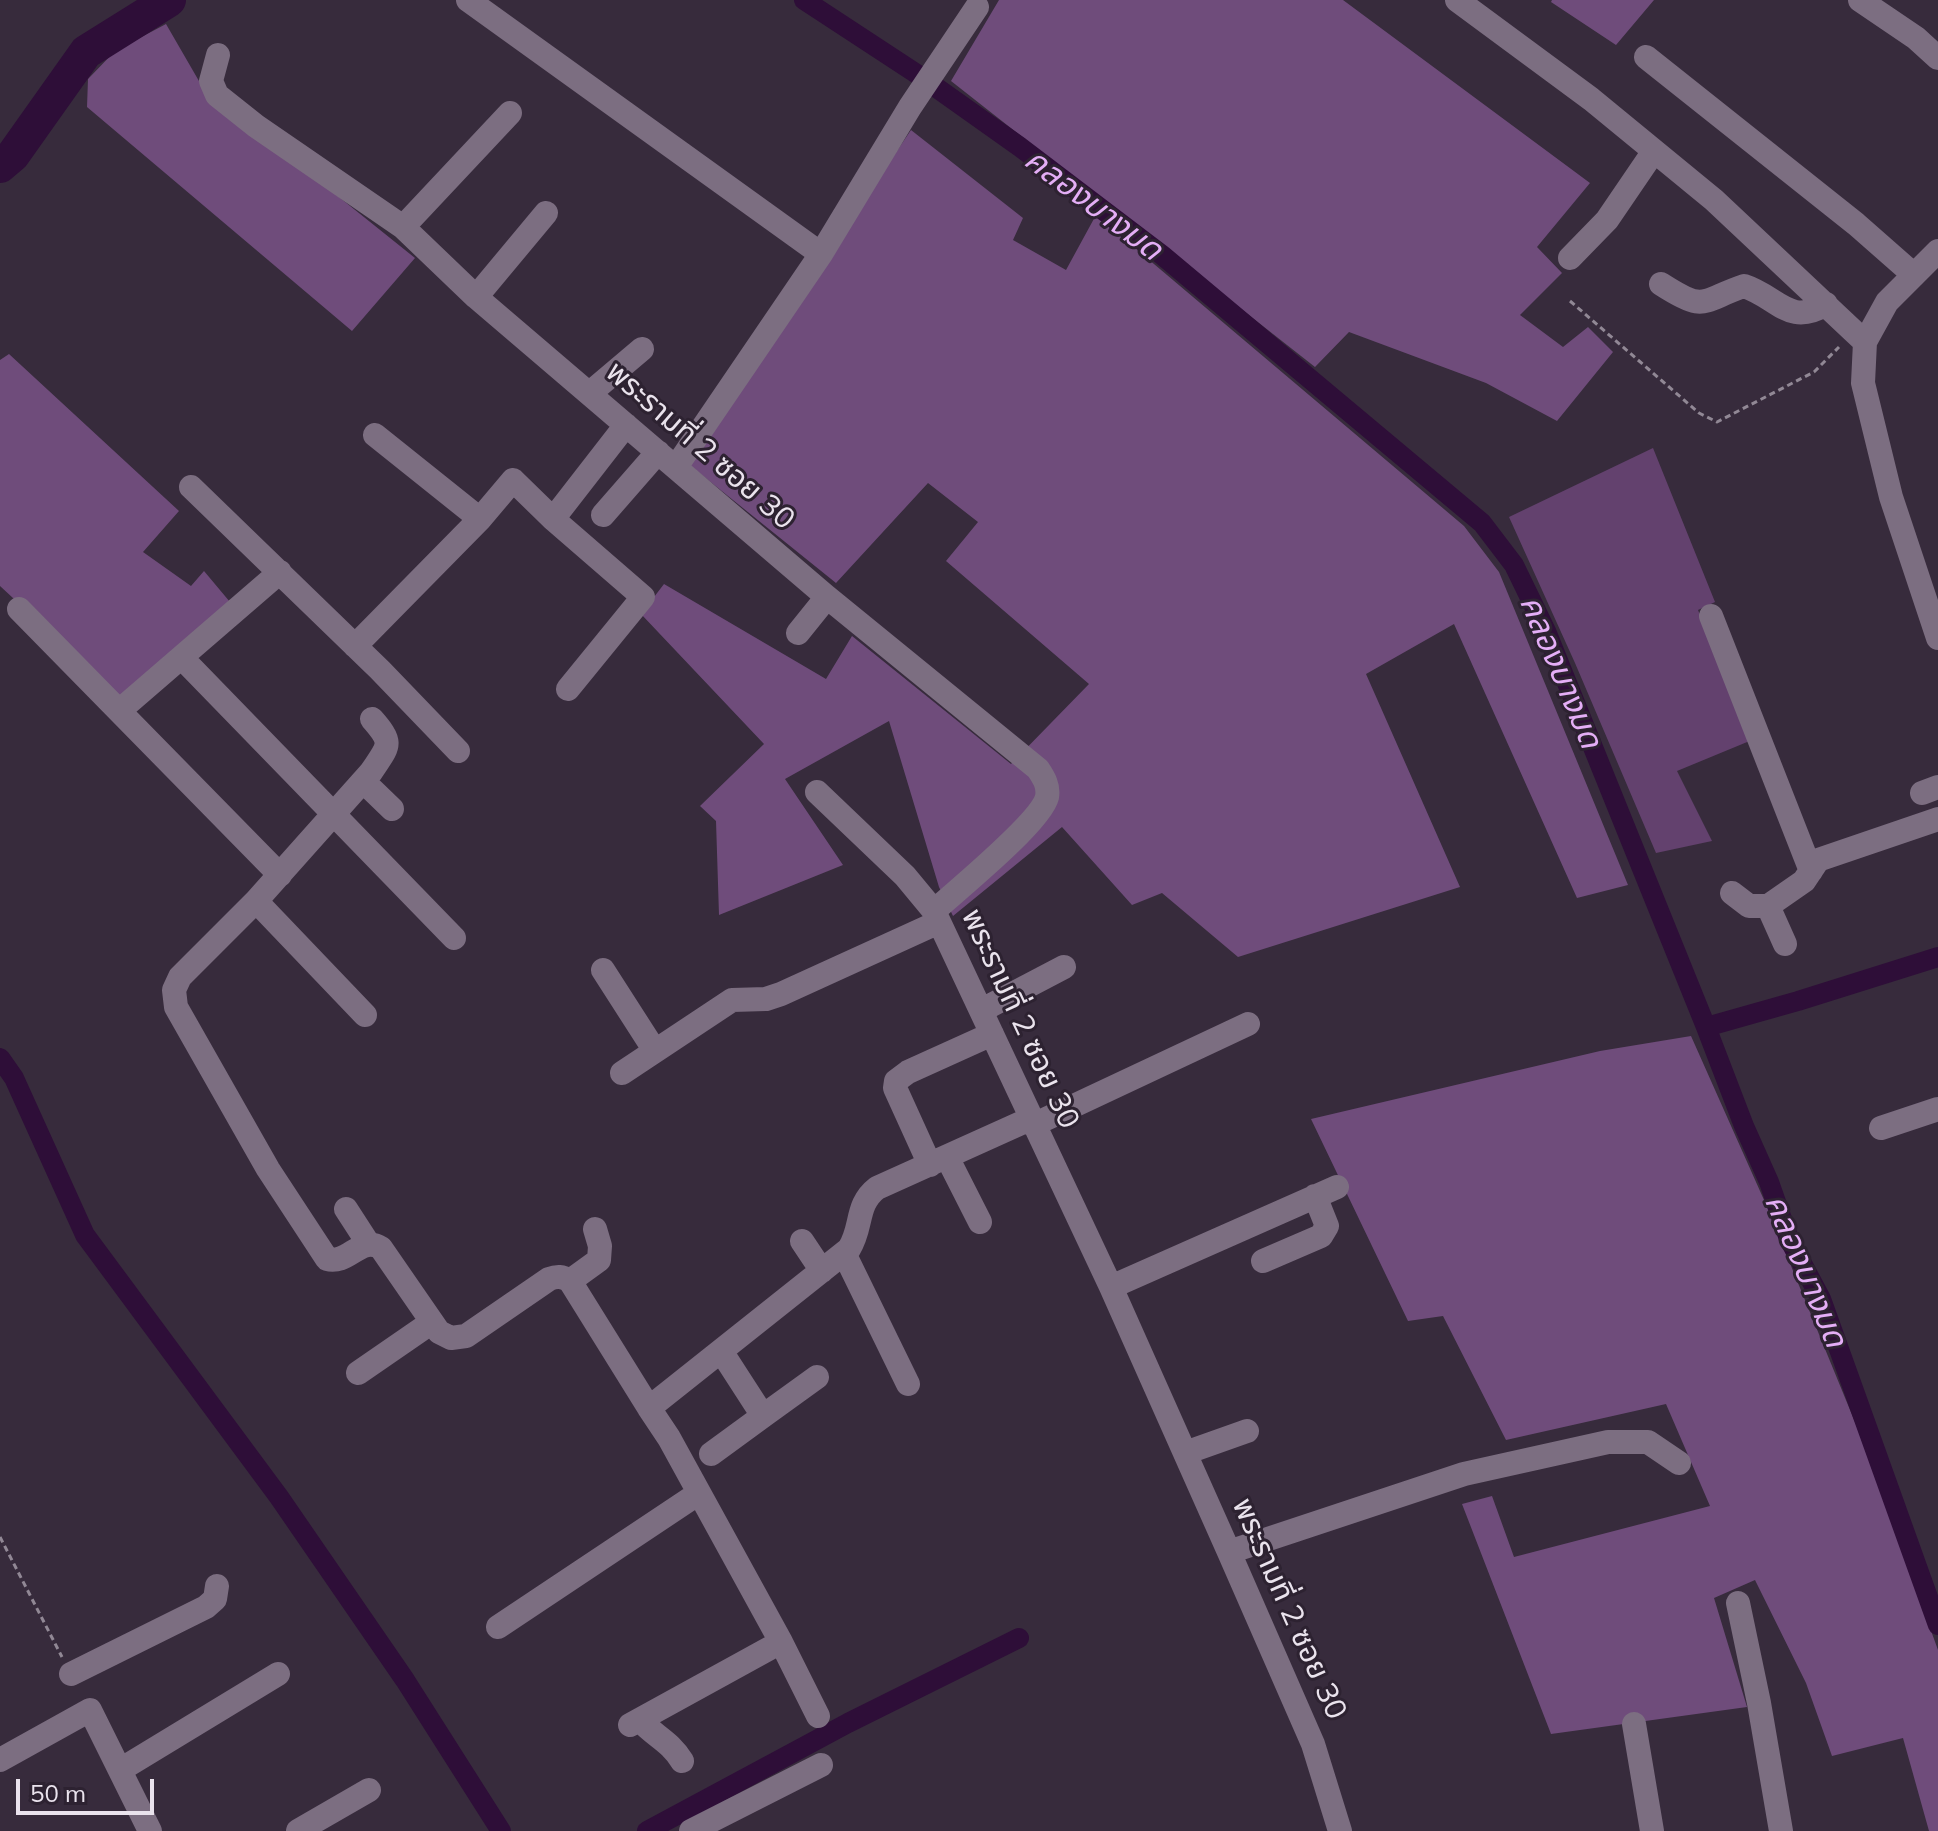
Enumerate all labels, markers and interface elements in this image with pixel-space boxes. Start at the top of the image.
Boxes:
water label: คลองบางมด [1017,141,1169,269]
street label: พระรามที่ 2 ซอย 30 [598,354,802,538]
water label: คลองบางมด [1511,590,1609,754]
street label: พระรามที่ 2 ซอย 30 [953,903,1087,1135]
water label: คลองบางมด [1756,1189,1854,1353]
street label: พระรามที่ 2 ซอย 30 [1224,1493,1354,1725]
scale bar [20,1763,158,1813]
text: 50 m [30,1778,86,1808]

